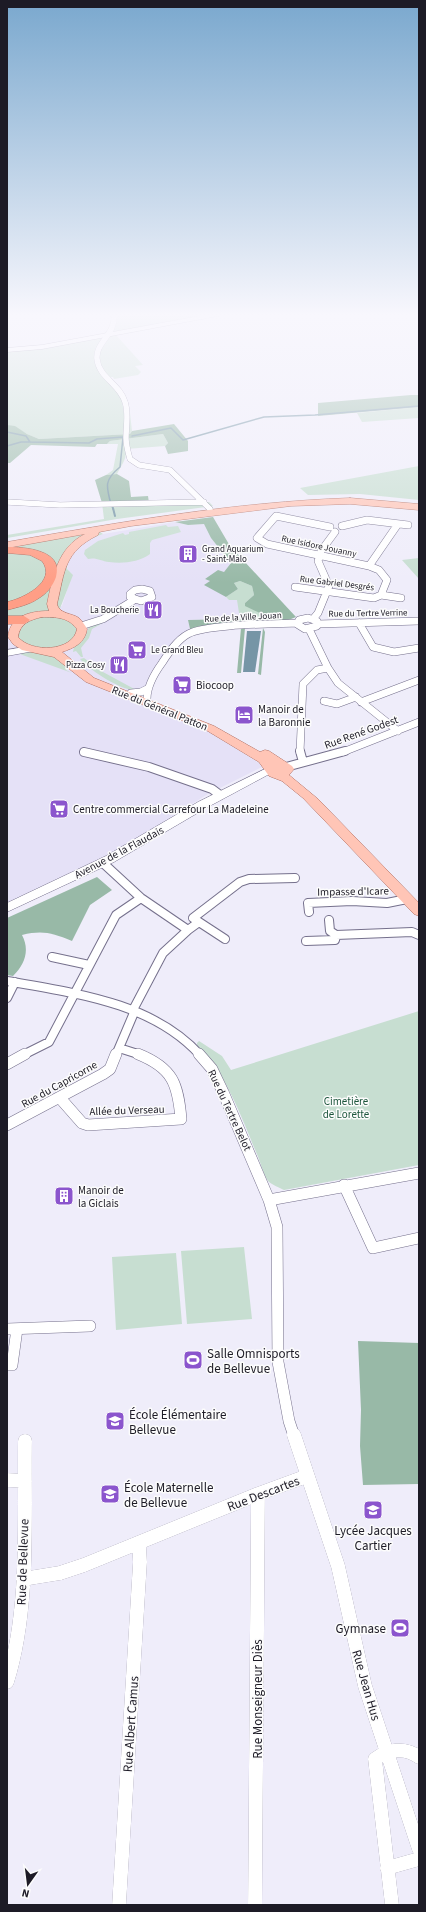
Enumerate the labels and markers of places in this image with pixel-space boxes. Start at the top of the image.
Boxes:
building icon: Grand Aquarium - Saint-Malo [177,543,199,565]
place label: Grand Aquarium - Saint-Malo [202,543,264,566]
restaurant icon: La Boucherie [142,599,164,621]
place label: La Boucherie [90,604,140,617]
supermarket icon: Le Grand Bleu [126,639,148,661]
place label: Le Grand Bleu [151,644,203,657]
restaurant icon: Pizza Cosy [108,654,130,676]
place label: Pizza Cosy [66,659,106,672]
supermarket icon: Biocoop [171,674,193,696]
place label: Biocoop [196,678,234,693]
place label: Manoir de la Baronnie [258,702,311,730]
hotel icon: Manoir de la Baronnie [233,704,255,726]
supermarket icon: Centre commercial Carrefour La Madeleine [48,798,70,820]
place label: Centre commercial Carrefour La Madeleine [73,802,269,817]
place label: Manoir de la Giclais [78,1183,124,1211]
building icon: Manoir de la Giclais [53,1185,75,1207]
place label: Salle Omnisports de Bellevue [207,1345,300,1378]
sports icon: Salle Omnisports de Bellevue [182,1349,204,1371]
place label: École Élémentaire Bellevue [129,1406,226,1439]
school or university icon: École Élémentaire Bellevue [104,1410,126,1432]
place label: École Maternelle de Bellevue [124,1479,213,1512]
school or university icon: École Maternelle de Bellevue [99,1483,121,1505]
school or university icon: Lycée Jacques Cartier [362,1499,384,1521]
place label: Lycée Jacques Cartier [334,1522,412,1555]
sports icon: Gymnase [389,1617,411,1639]
place label: Gymnase [336,1620,386,1638]

